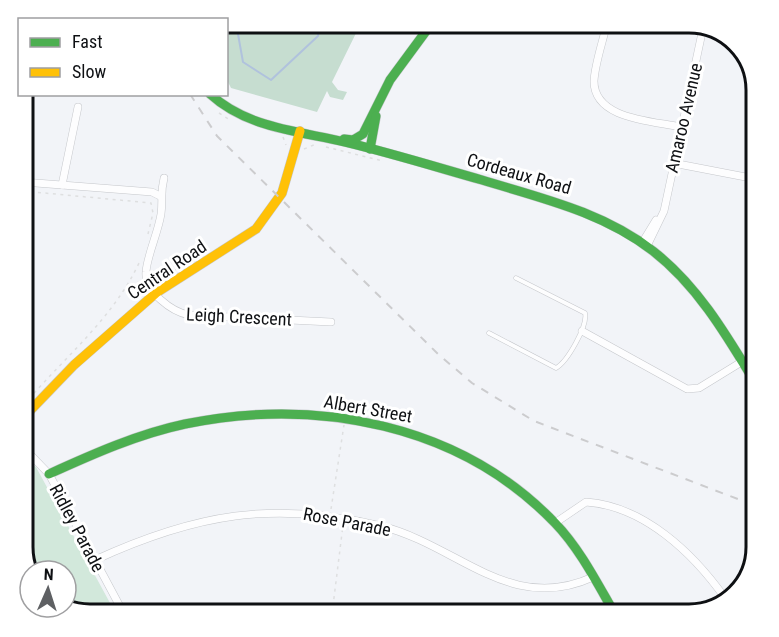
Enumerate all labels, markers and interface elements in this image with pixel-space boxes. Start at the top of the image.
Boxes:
legend [18,18,228,96]
text: Fast [72,31,103,52]
text: Slow [72,61,107,82]
street label: Amaroo Avenue [661,61,706,175]
street label: Cordeaux Road [465,149,574,198]
street label: Central Road [123,235,210,304]
street label: Leigh Crescent [186,303,292,330]
street label: Albert Street [322,390,414,427]
street label: Ridley Parade [46,480,109,575]
street label: Rose Parade [301,503,393,540]
north arrow [18,559,78,619]
text: N [43,565,54,584]

